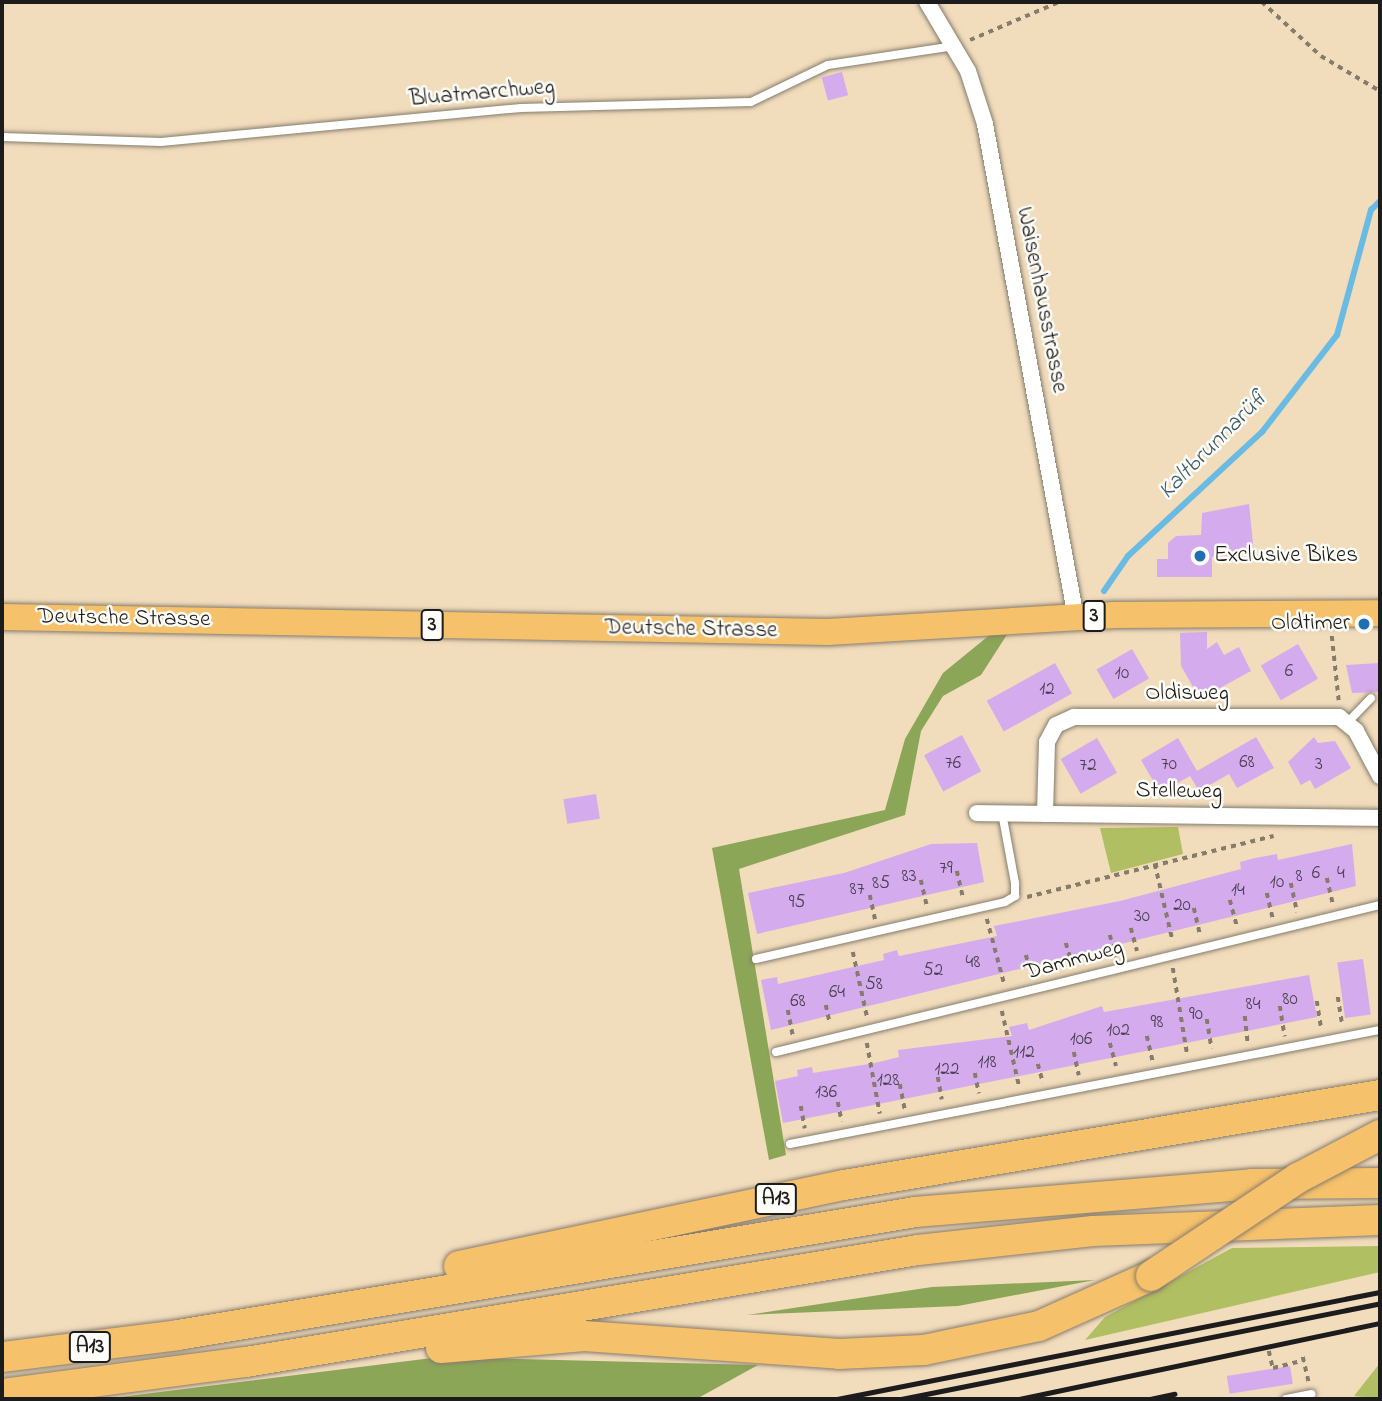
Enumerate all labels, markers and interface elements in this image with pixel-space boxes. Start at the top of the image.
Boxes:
street label: Bluatmarchweg [408,74,556,114]
street label: Waisenhausstrasse [1009,205,1073,395]
water label: Kaltbrunnarüfi [1153,384,1275,506]
place label: Exclusive Bikes [1214,542,1358,570]
marker: Exclusive Bikes [1192,548,1208,564]
road number: 3 [1082,598,1106,634]
street label: Deutsche Strasse [37,604,211,634]
road number: 3 [420,608,444,642]
place label: Oldtimer [1271,610,1350,638]
street label: Deutsche Strasse [604,615,778,645]
marker: Oldtimer [1356,616,1372,632]
house number: 6 [1285,661,1293,683]
house number: 10 [1115,663,1129,685]
house number: 12 [1039,679,1055,701]
street label: Oldisweg [1145,680,1229,708]
house number: 68 [1239,752,1255,774]
house number: 76 [945,753,961,775]
house number: 70 [1161,754,1177,776]
house number: 3 [1315,754,1323,776]
house number: 72 [1079,755,1097,777]
street label: Stelleweg [1135,777,1223,807]
house number: 79 [939,858,953,880]
house number: 6 [1312,863,1320,885]
house number: 4 [1337,863,1345,885]
house number: 83 [902,866,916,888]
house number: 8 [1295,866,1303,888]
house number: 10 [1270,872,1284,894]
house number: 85 [872,873,890,895]
house number: 87 [850,879,864,901]
house number: 14 [1231,880,1245,902]
house number: 95 [789,892,805,914]
house number: 20 [1173,895,1191,917]
house number: 30 [1134,906,1150,928]
street label: Dammweg [1022,935,1126,987]
house number: 48 [966,952,980,974]
house number: 52 [923,960,943,982]
house number: 58 [865,974,883,996]
house number: 64 [829,982,845,1004]
house number: 80 [1282,989,1298,1011]
house number: 68 [790,991,806,1013]
house number: 84 [1246,994,1260,1016]
house number: 90 [1189,1004,1203,1026]
house number: 98 [1151,1012,1163,1034]
house number: 102 [1106,1020,1130,1042]
house number: 106 [1070,1029,1092,1051]
house number: 112 [1013,1042,1035,1064]
house number: 118 [977,1052,997,1074]
house number: 122 [935,1059,959,1081]
house number: 128 [877,1070,899,1092]
house number: 136 [815,1082,837,1104]
road number: A13 [753,1182,799,1216]
road number: A13 [67,1330,113,1364]

